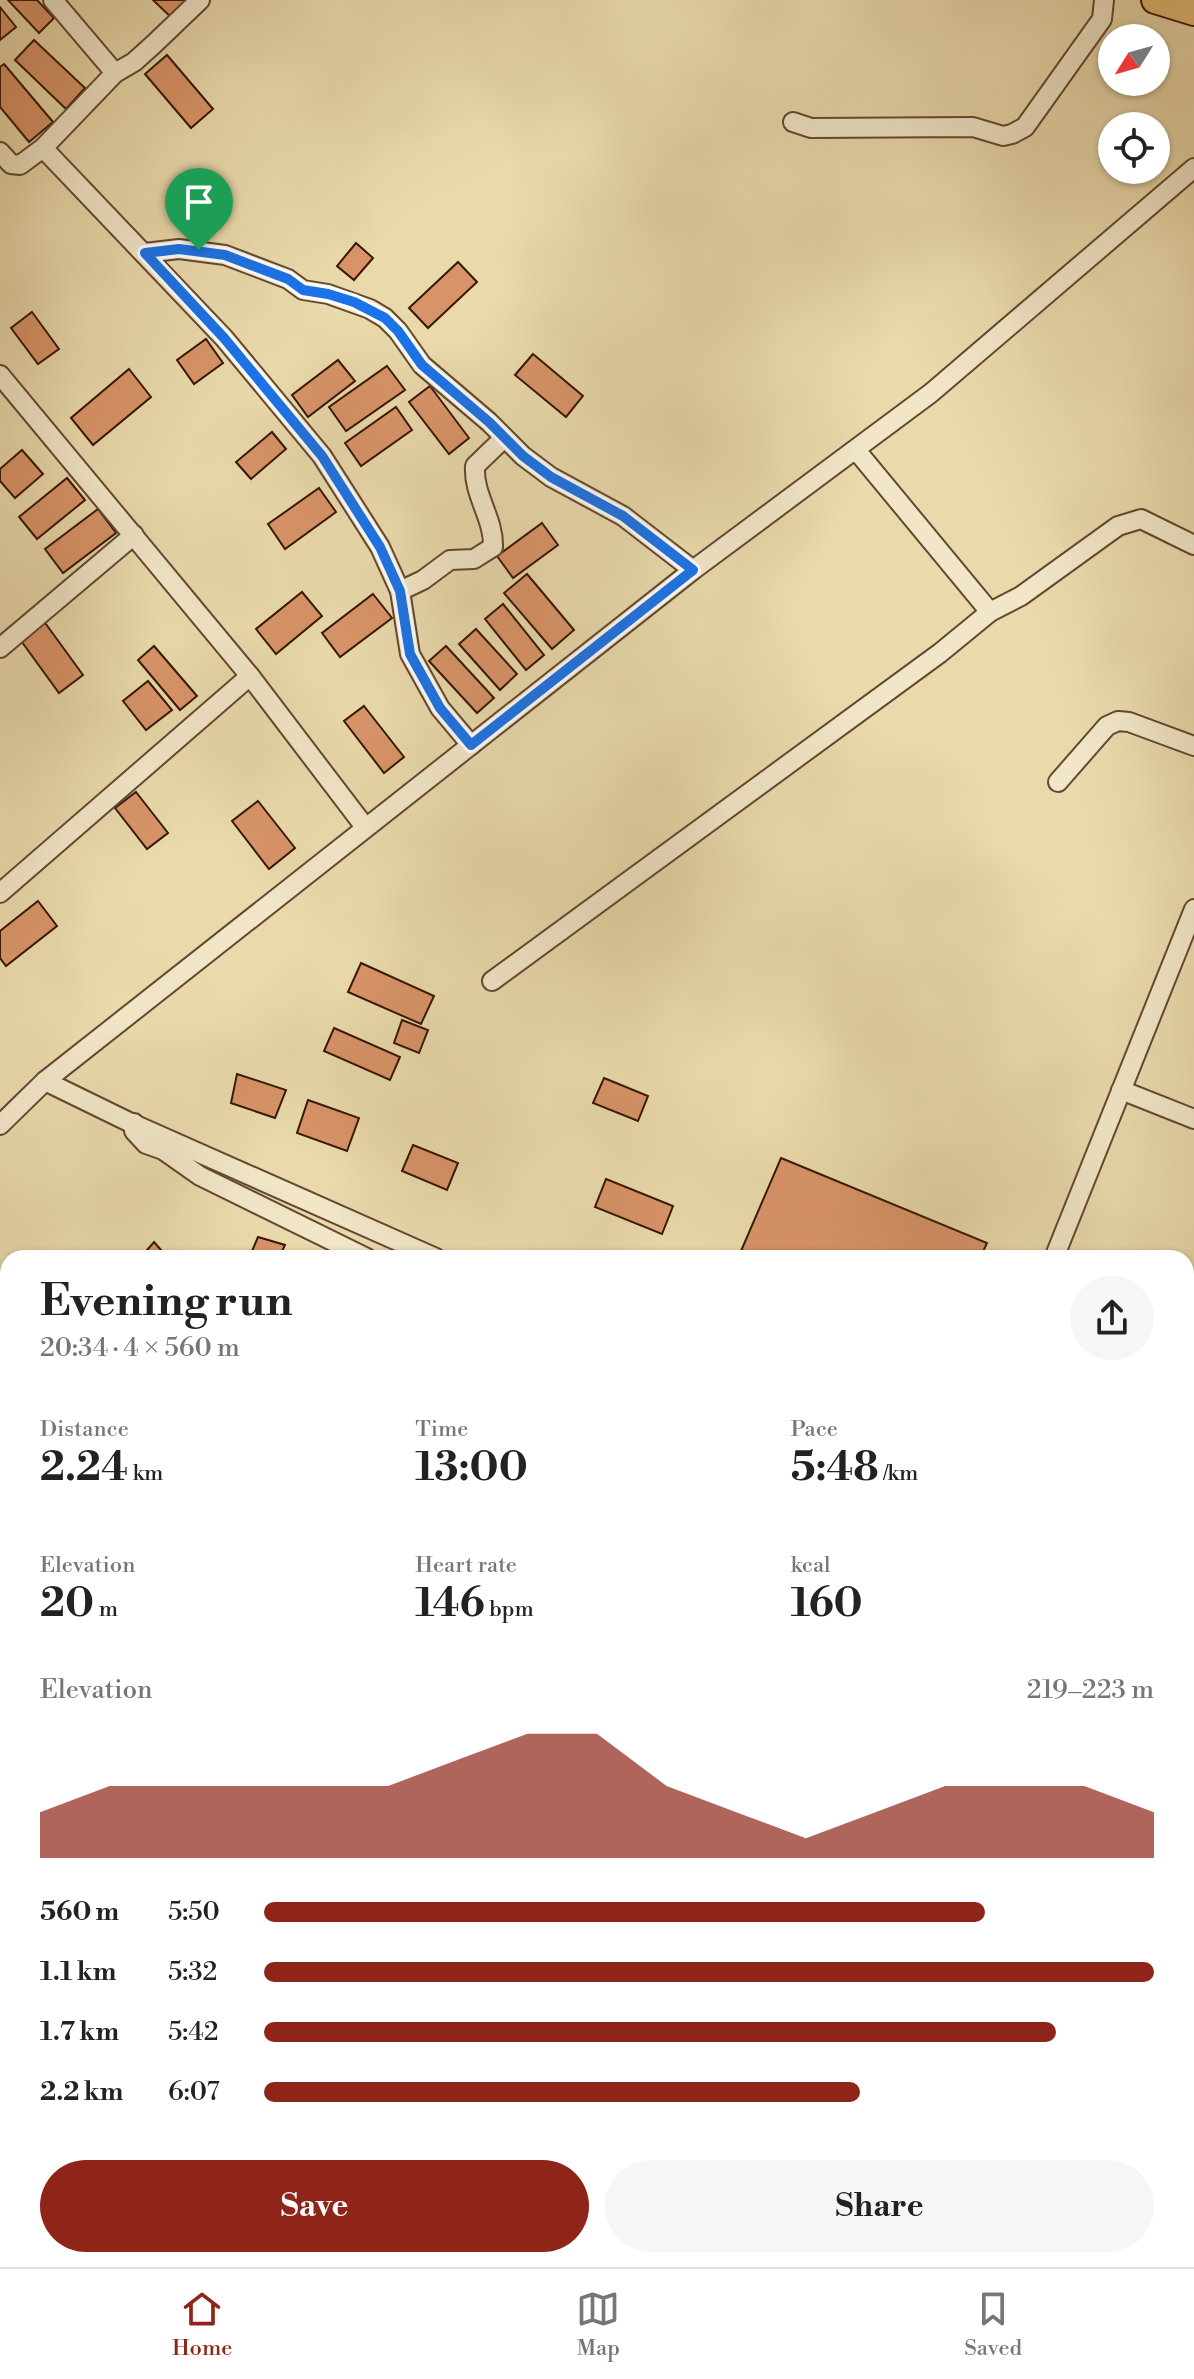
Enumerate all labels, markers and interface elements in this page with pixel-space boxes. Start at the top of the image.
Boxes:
north arrow [1098,24,1170,96]
map controls [1098,24,1170,184]
button: locate [1098,112,1170,184]
pin [165,168,233,250]
icon: arrive [177,180,221,224]
text: Evening run [40,1274,293,1329]
button: share [1070,1276,1154,1360]
text: 20:34 · 4 × 560 m [40,1332,240,1364]
text: Distance [40,1416,129,1443]
text: Time [415,1416,468,1443]
text: Pace [791,1416,838,1443]
text: 2.24 [40,1443,128,1493]
text: 13:00 [415,1443,528,1493]
text: 5:48 [791,1443,879,1493]
text: km [128,1460,163,1487]
text: /km [879,1460,918,1487]
text: Elevation [40,1552,135,1579]
text: Heart rate [415,1552,517,1579]
text: kcal [791,1552,831,1579]
text: 20 [40,1579,94,1629]
text: 146 [415,1579,485,1629]
text: 160 [791,1579,863,1629]
text: m [94,1596,118,1623]
text: bpm [485,1596,534,1623]
text: Elevation [40,1674,153,1706]
text: 219–223 m [1027,1674,1154,1706]
text: 560 m [40,1896,119,1928]
text: 5:50 [168,1896,220,1928]
text: 1.1 km [40,1956,116,1988]
text: 5:32 [168,1956,217,1988]
text: 1.7 km [40,2016,119,2048]
text: 5:42 [168,2016,219,2048]
text: 2.2 km [40,2076,124,2108]
text: 6:07 [168,2076,220,2108]
button: Save [40,2160,589,2252]
button: Share [605,2160,1154,2252]
tab: Home [172,2287,232,2362]
tab: Map [576,2287,620,2362]
tab: Saved [964,2287,1022,2362]

